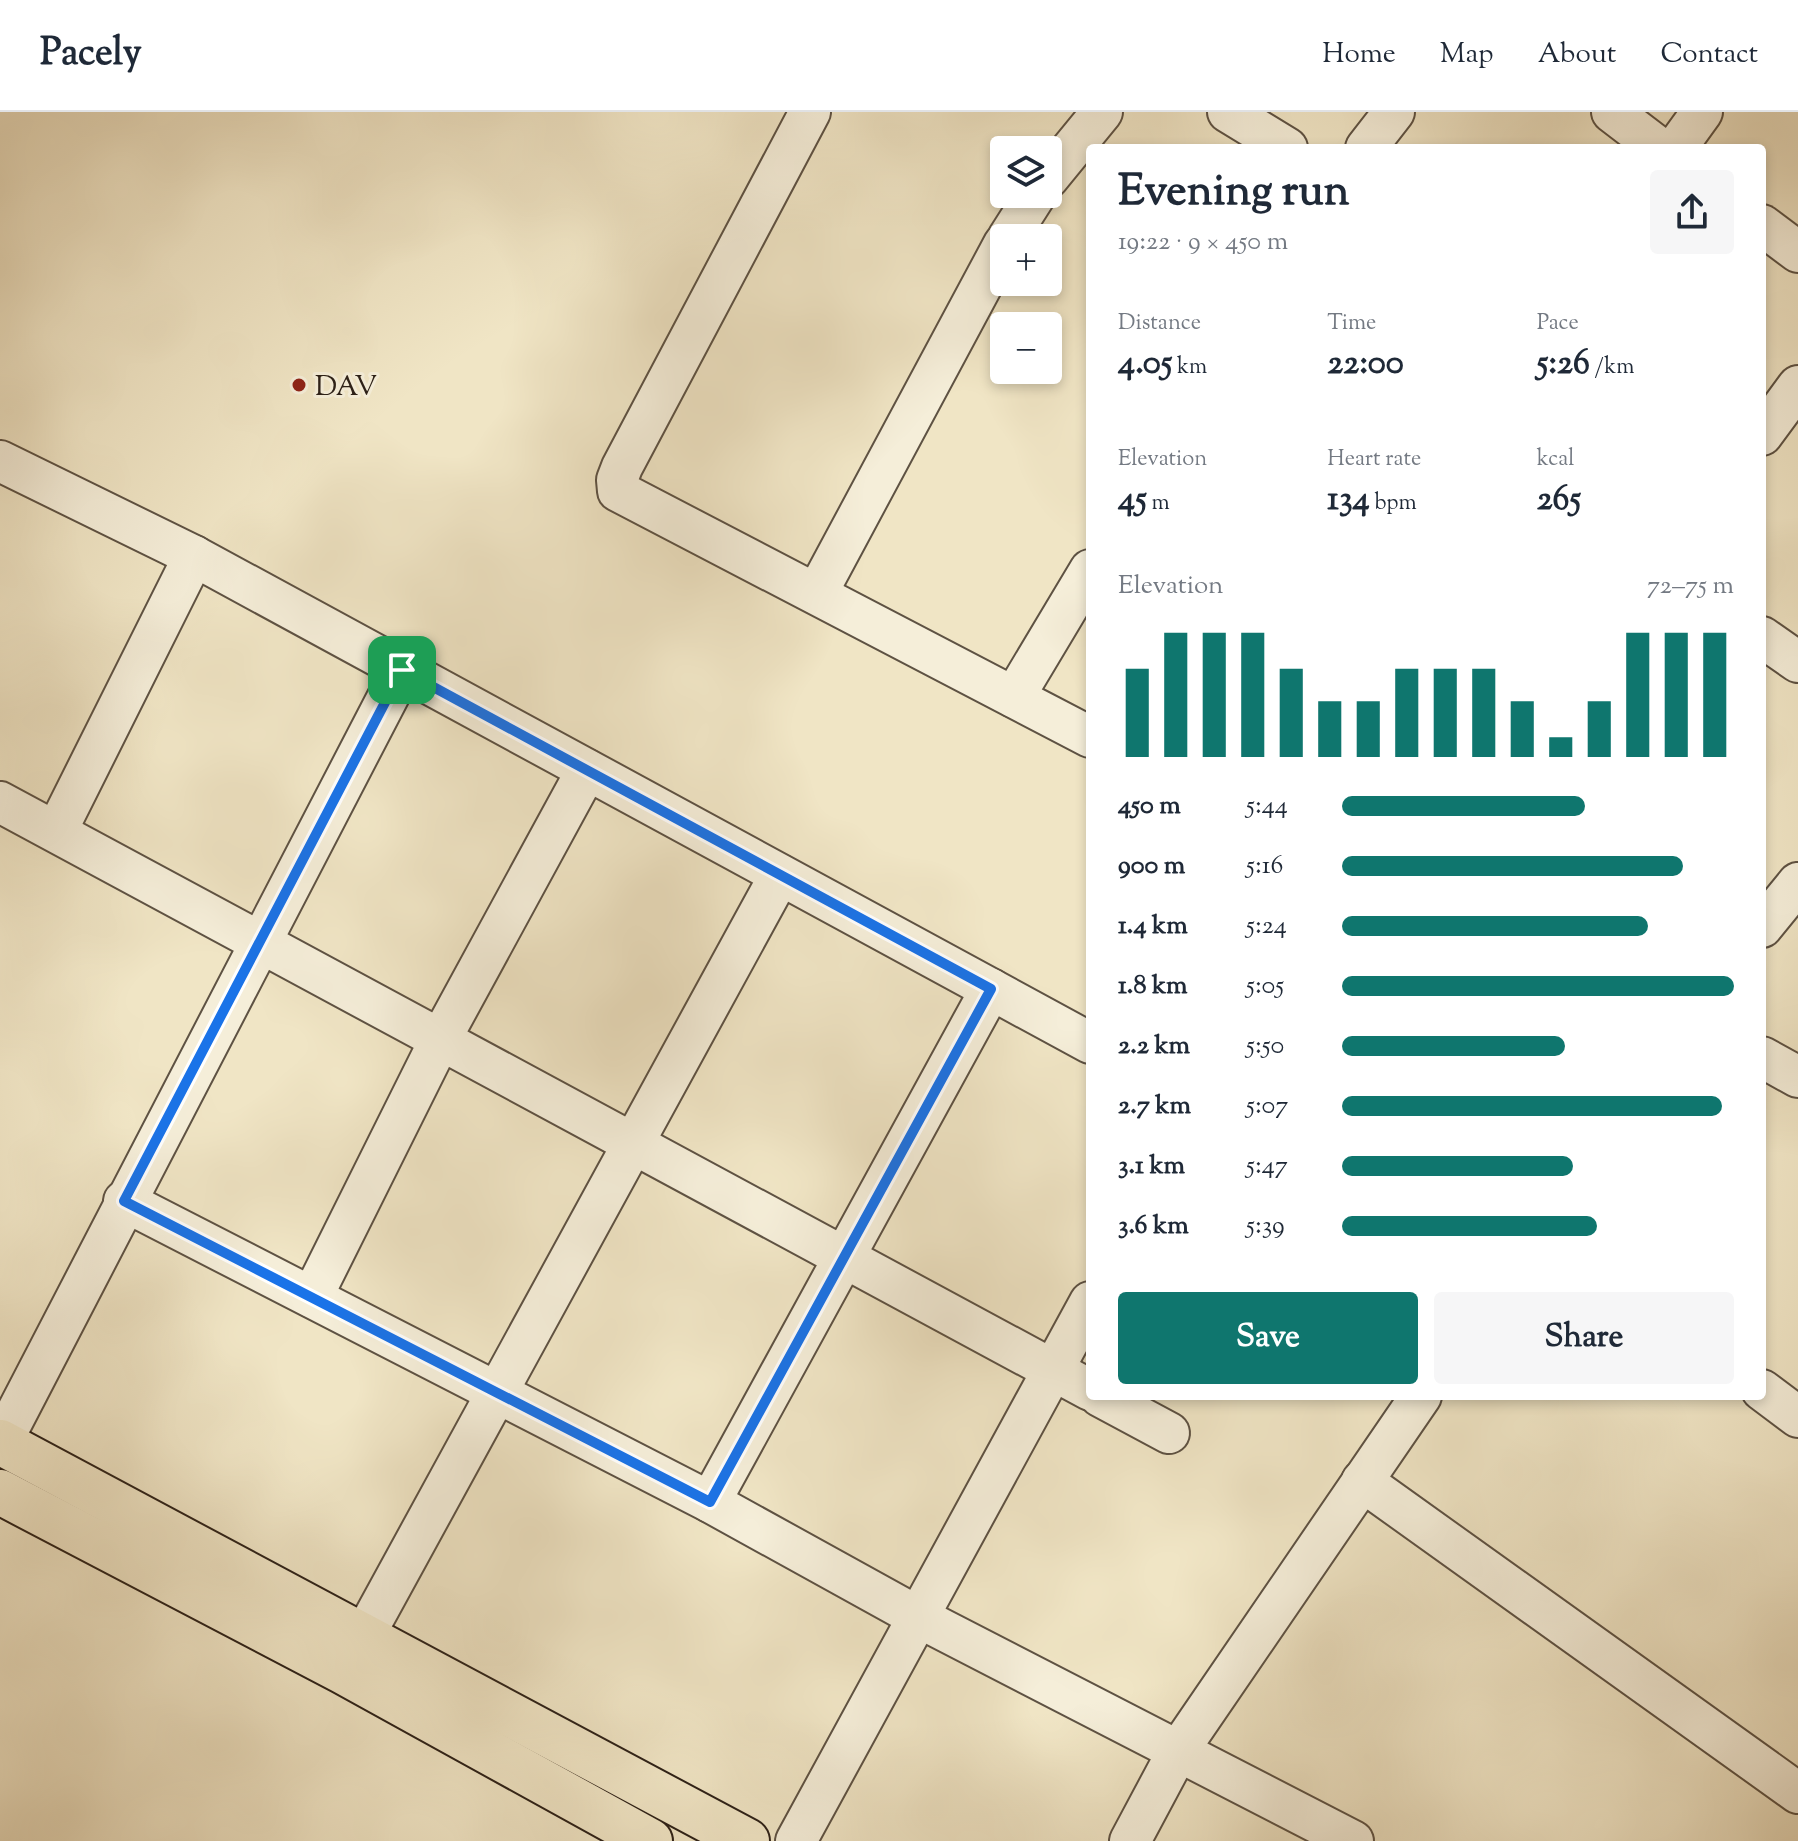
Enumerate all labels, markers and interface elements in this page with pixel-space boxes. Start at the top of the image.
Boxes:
text: Pacely [40,28,142,82]
text: Home [1322,35,1396,75]
text: Map [1440,35,1494,75]
text: About [1538,35,1616,75]
text: Contact [1660,35,1758,75]
map controls [990,136,1062,384]
button: layers [990,136,1062,208]
text: Evening run [1118,162,1350,225]
button: share [1650,170,1734,254]
button: + [990,224,1062,296]
text: 19:22 · 9 × 450 m [1118,224,1288,261]
text: Distance [1118,308,1201,340]
text: Time [1327,308,1376,340]
text: Pace [1537,308,1579,340]
button: − [990,312,1062,384]
text: 4.05 [1118,340,1172,389]
text: 22:00 [1327,340,1404,389]
text: 5:26 [1537,340,1590,389]
text: km [1172,352,1207,384]
text: /km [1590,352,1634,384]
place label: DAV [315,368,378,408]
marker: DAV [290,376,308,394]
text: Elevation [1118,444,1207,476]
text: Heart rate [1327,444,1421,476]
text: kcal [1537,444,1574,476]
text: 45 [1118,476,1147,525]
text: 134 [1327,476,1370,525]
text: 265 [1537,476,1581,525]
text: m [1147,488,1170,520]
text: bpm [1370,488,1417,520]
text: Elevation [1118,568,1223,605]
text: 72–75 m [1647,568,1734,605]
pin [368,636,436,704]
icon: arrive [380,648,424,692]
text: 450 m [1118,788,1181,825]
text: 5:44 [1246,788,1288,825]
text: 900 m [1118,848,1185,885]
text: 5:16 [1246,848,1283,885]
text: 1.4 km [1118,908,1188,945]
text: 5:24 [1246,908,1287,945]
text: 1.8 km [1118,968,1188,1005]
text: 5:05 [1246,968,1284,1005]
text: 2.2 km [1118,1028,1190,1065]
text: 5:50 [1246,1028,1284,1065]
text: 2.7 km [1118,1088,1191,1125]
text: 5:07 [1246,1088,1288,1125]
text: 3.1 km [1118,1148,1185,1185]
text: 5:47 [1246,1148,1288,1185]
text: 3.6 km [1118,1208,1189,1245]
text: 5:39 [1246,1208,1285,1245]
button: Save [1118,1292,1418,1384]
button: Share [1434,1292,1734,1384]

